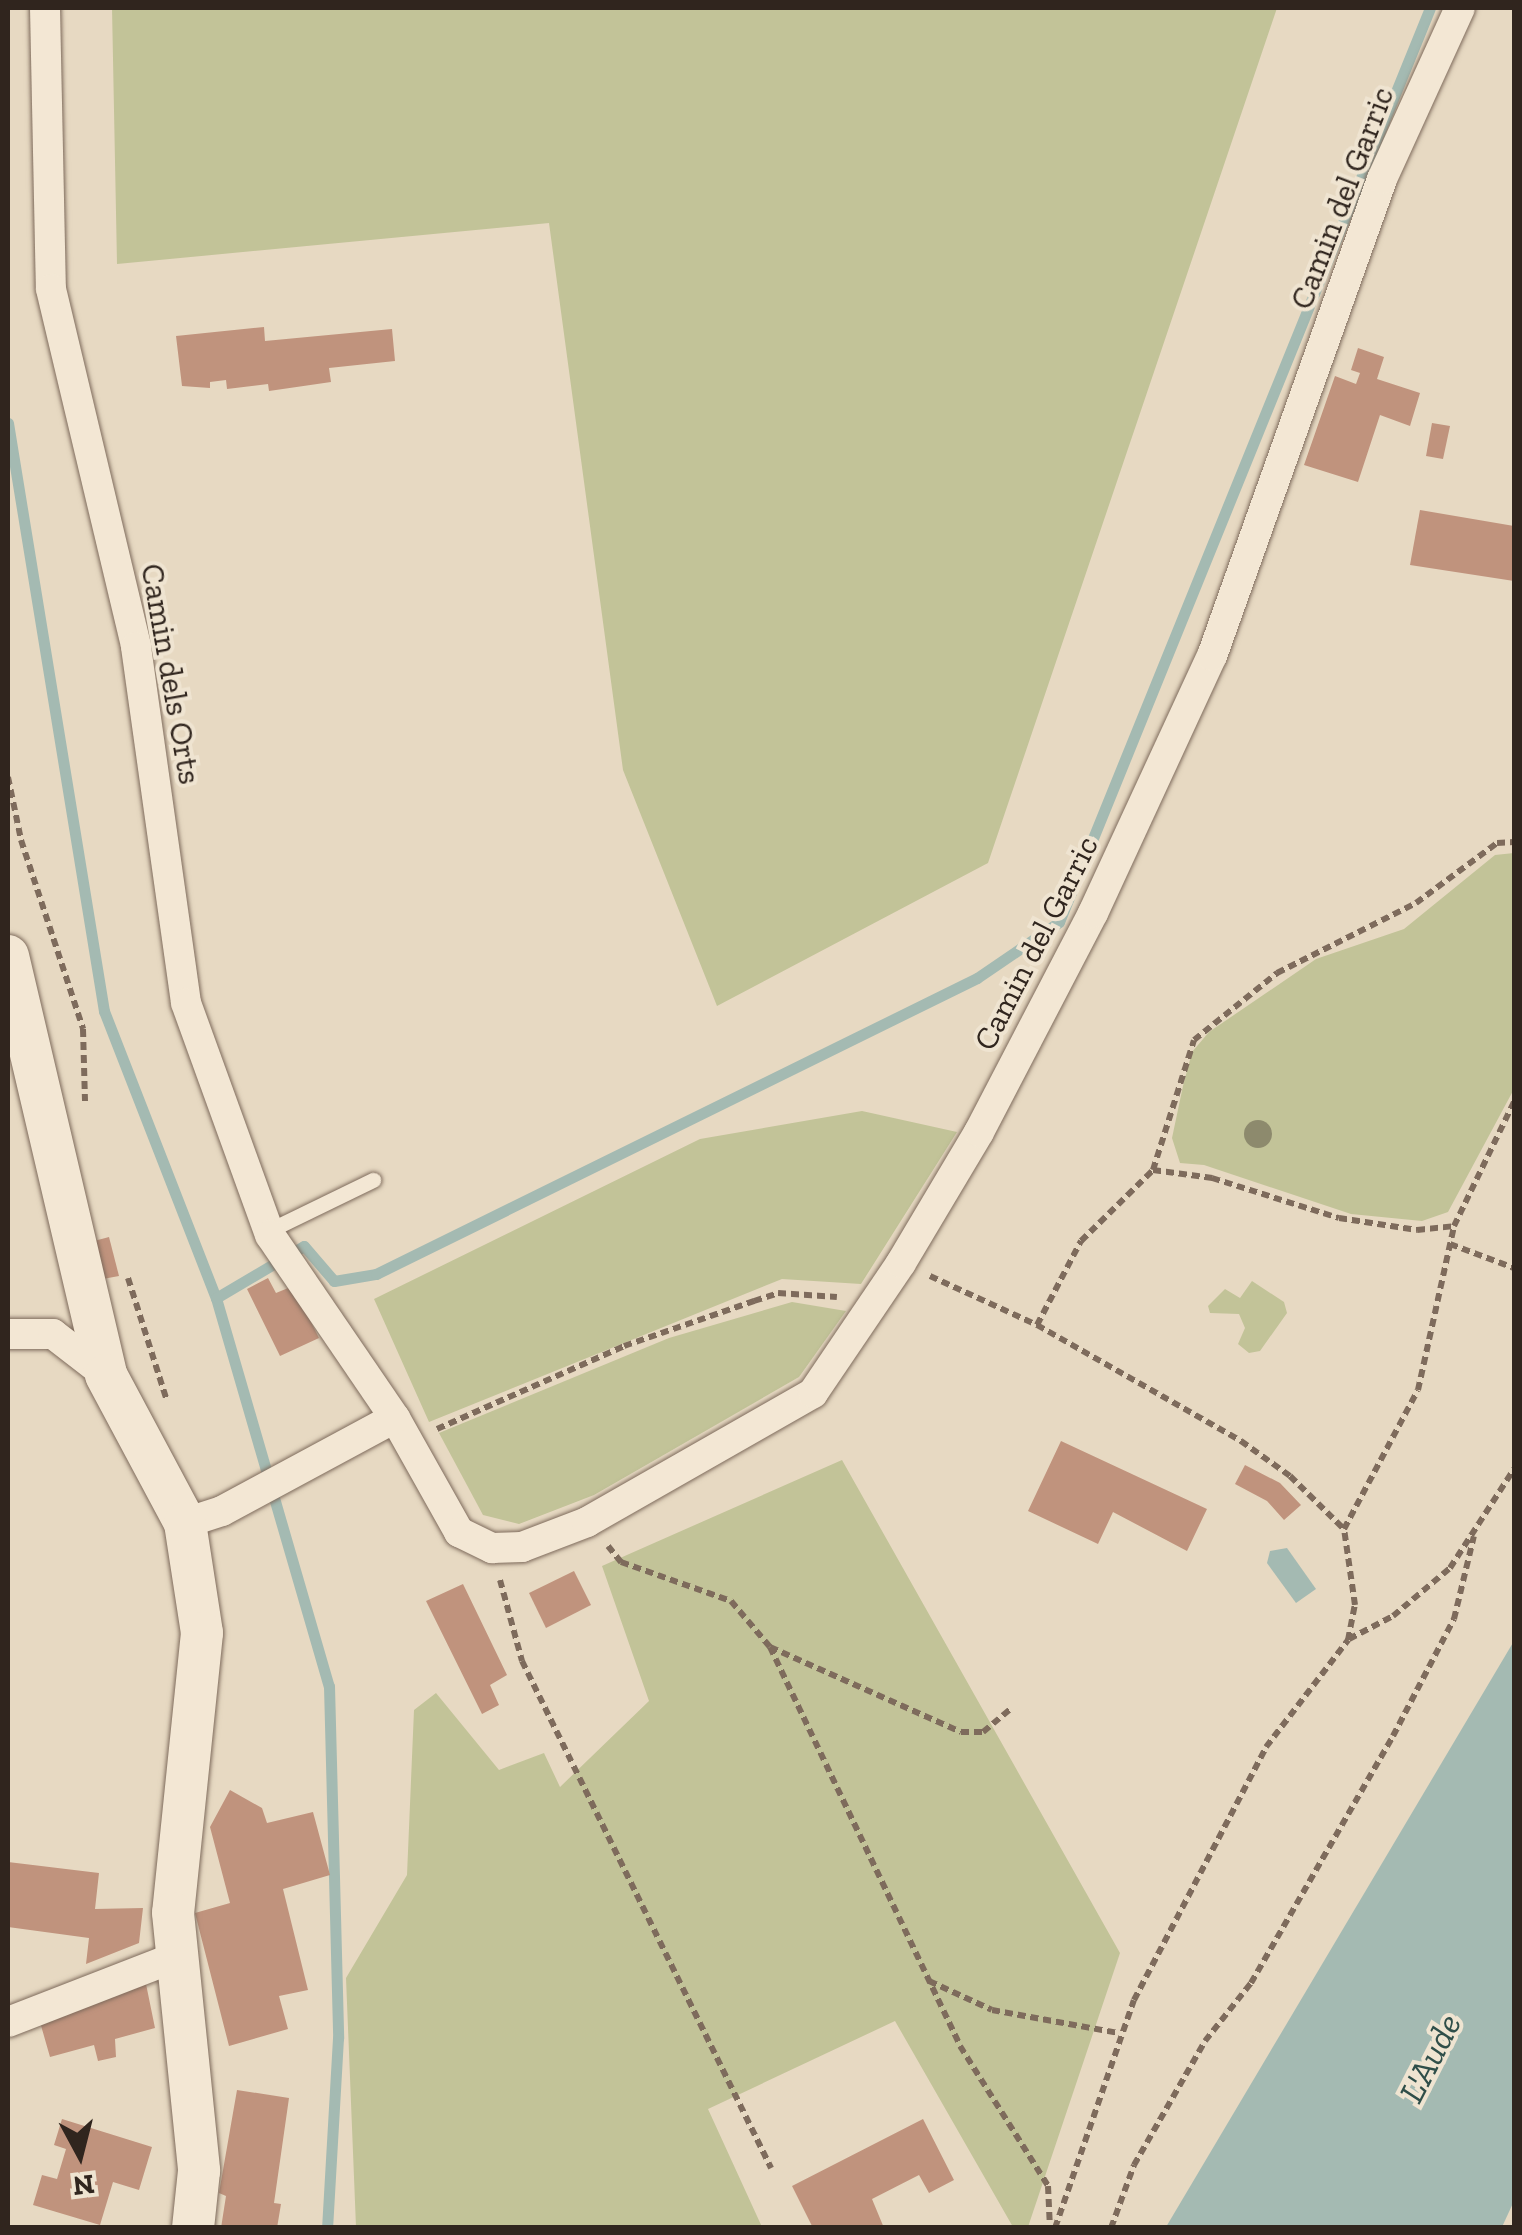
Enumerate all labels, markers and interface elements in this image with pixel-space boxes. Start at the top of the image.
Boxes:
street label: Camin del Garric [1282,81,1402,315]
street label: Camin dels Orts [133,561,209,787]
street label: Camin del Garric [966,830,1106,1056]
water label: L'Aude [1390,2007,1470,2109]
north arrow [30,2105,130,2205]
text: N [71,2168,96,2203]

